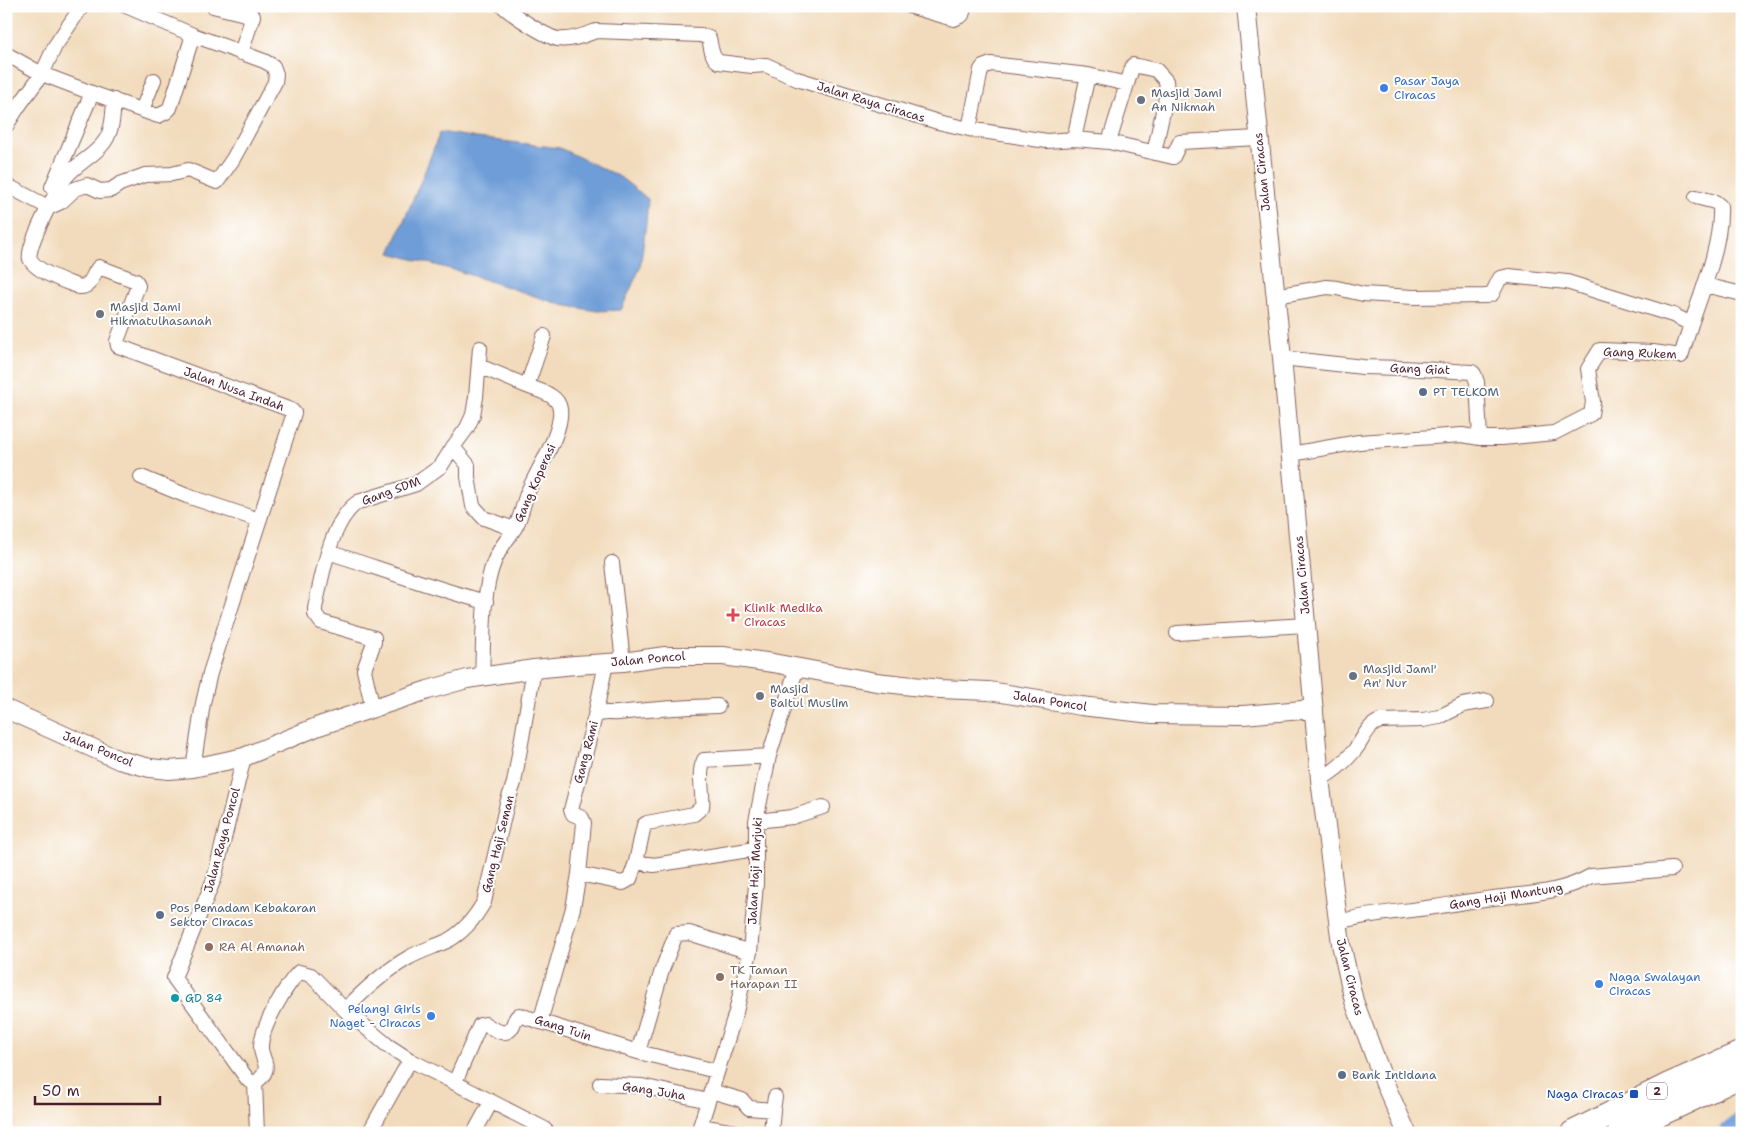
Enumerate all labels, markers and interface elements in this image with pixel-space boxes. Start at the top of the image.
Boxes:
place label: Pasar Jaya Ciracas [1394,73,1460,103]
street label: Jalan Raya Ciracas [815,78,927,126]
marker: Pasar Jaya Ciracas [1378,82,1390,94]
place label: Masjid Jami An Nikmah [1151,85,1222,115]
marker: Masjid Jami An Nikmah [1135,94,1147,106]
street label: Jalan Ciracas [1250,132,1274,212]
place label: Masjid Jami Hikmatulhasanah [110,299,212,329]
marker: Masjid Jami Hikmatulhasanah [94,308,106,320]
street label: Gang Rukem [1603,344,1677,362]
street label: Gang Giat [1390,360,1450,378]
street label: Jalan Nusa Indah [181,363,287,415]
place label: PT TELKOM [1433,384,1499,400]
marker: PT TELKOM [1417,386,1429,398]
street label: Gang Koperasi [511,441,559,525]
street label: Gang SDM [359,473,423,509]
street label: Jalan Ciracas [1291,535,1313,615]
place label: Klinik Medika Ciracas [744,600,823,630]
marker: Klinik Medika Ciracas [726,608,740,622]
street label: Jalan Poncol [610,648,686,670]
place label: Masjid Jami' An' Nur [1363,661,1437,691]
marker: Masjid Jami' An' Nur [1347,670,1359,682]
place label: Masjid Baitul Muslim [770,681,848,711]
street label: Jalan Poncol [1012,687,1089,715]
marker: Masjid Baitul Muslim [754,690,766,702]
street label: Gang Rami [570,719,602,785]
street label: Jalan Poncol [60,728,136,771]
street label: Jalan Raya Poncol [200,785,244,894]
street label: Gang Haji Seman [478,793,518,895]
street label: Jalan Haji Marjuki [744,817,766,925]
street label: Gang Haji Mantung [1448,879,1564,913]
place label: Pos Pemadam Kebakaran Sektor Ciracas [170,900,316,930]
marker: Pos Pemadam Kebakaran Sektor Ciracas [154,909,166,921]
street label: Jalan Ciracas [1333,937,1367,1017]
place label: RA Al Amanah [219,939,305,955]
marker: RA Al Amanah [203,941,215,953]
place label: TK Taman Harapan II [730,962,798,992]
place label: Naga Swalayan Ciracas [1609,969,1700,999]
marker: TK Taman Harapan II [714,971,726,983]
marker: Naga Swalayan Ciracas [1593,978,1605,990]
place label: GD 84 [185,990,222,1006]
marker: GD 84 [169,992,181,1004]
place label: Pelangi Girls Naget - Ciracas [330,1001,421,1031]
marker: Pelangi Girls Naget - Ciracas [425,1010,437,1022]
street label: Gang Tuin [533,1011,593,1045]
place label: Bank Intidana [1352,1067,1437,1083]
marker: Bank Intidana [1336,1069,1348,1081]
scale bar [35,1074,160,1106]
street label: Gang Juha [621,1078,687,1104]
text: 50 m [42,1081,80,1101]
road number: 2 [1647,1082,1667,1100]
place label: Naga Ciracas [1547,1086,1624,1102]
marker: Naga Ciracas [1628,1088,1640,1100]

